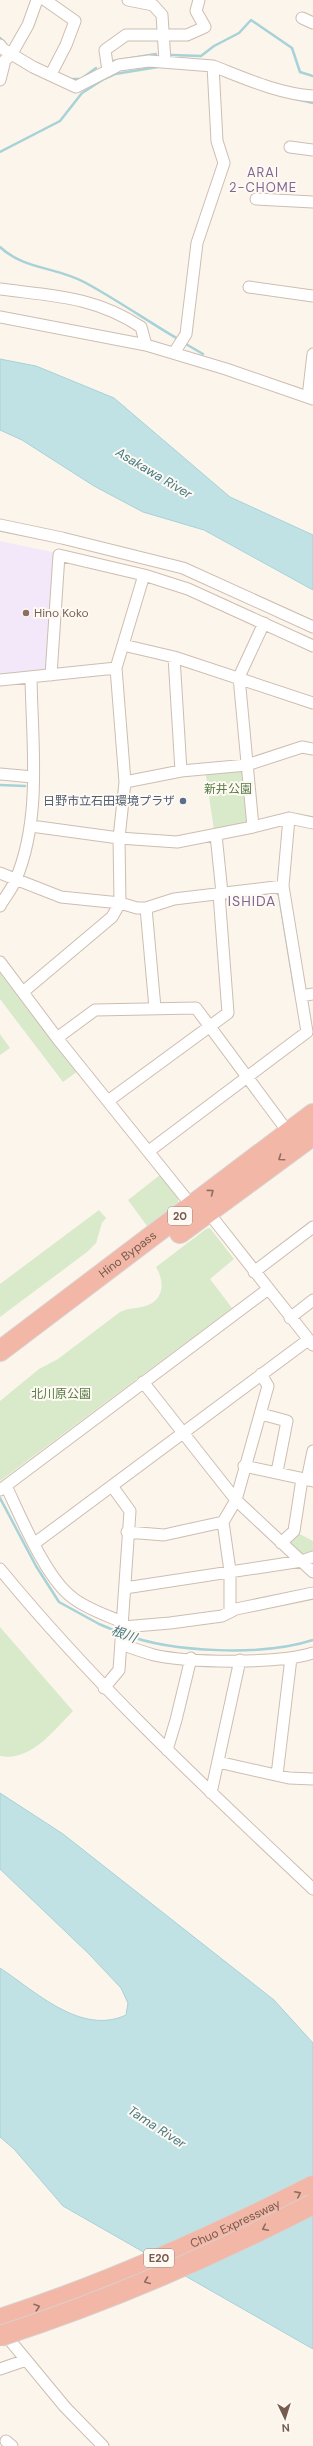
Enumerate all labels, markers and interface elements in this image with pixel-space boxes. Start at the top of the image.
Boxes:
district label: ARAI 2-CHOME [229,164,297,196]
water label: Asakawa River [112,443,196,503]
place label: Hino Koko [34,605,89,621]
marker: Hino Koko [21,608,31,618]
park label: 新井公園 [204,781,252,797]
place label: 日野市立石田環境プラザ [43,793,175,809]
marker: 日野市立石田環境プラザ [178,796,188,806]
district label: ISHIDA [228,892,276,910]
one-way arrow [278,1153,285,1161]
one-way arrow [207,1190,214,1197]
road number: 20 [168,1207,192,1225]
street label: Hino Bypass [95,1227,160,1281]
park label: 北川原公園 [31,1386,91,1402]
water label: 根川 [109,1622,141,1647]
water label: Tama River [125,2102,190,2153]
one-way arrow [293,2191,301,2199]
street label: Chuo Expressway [188,2195,283,2252]
one-way arrow [262,2223,270,2231]
road number: E20 [144,2249,174,2267]
one-way arrow [144,2277,151,2285]
one-way arrow [33,2303,40,2312]
north arrow [265,2398,305,2438]
text: N [281,2421,290,2435]

